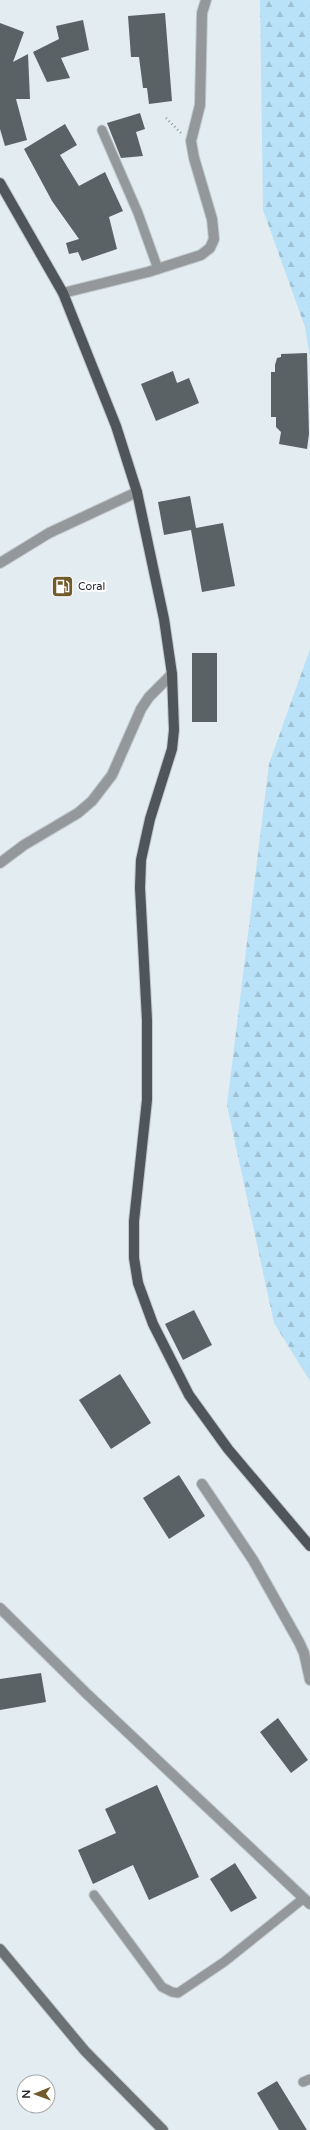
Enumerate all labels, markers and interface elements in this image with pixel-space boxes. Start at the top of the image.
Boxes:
fuel station icon: Coral [50,573,76,599]
place label: Coral [78,580,105,593]
north arrow [16,2074,56,2114]
text: N [20,2090,33,2099]

